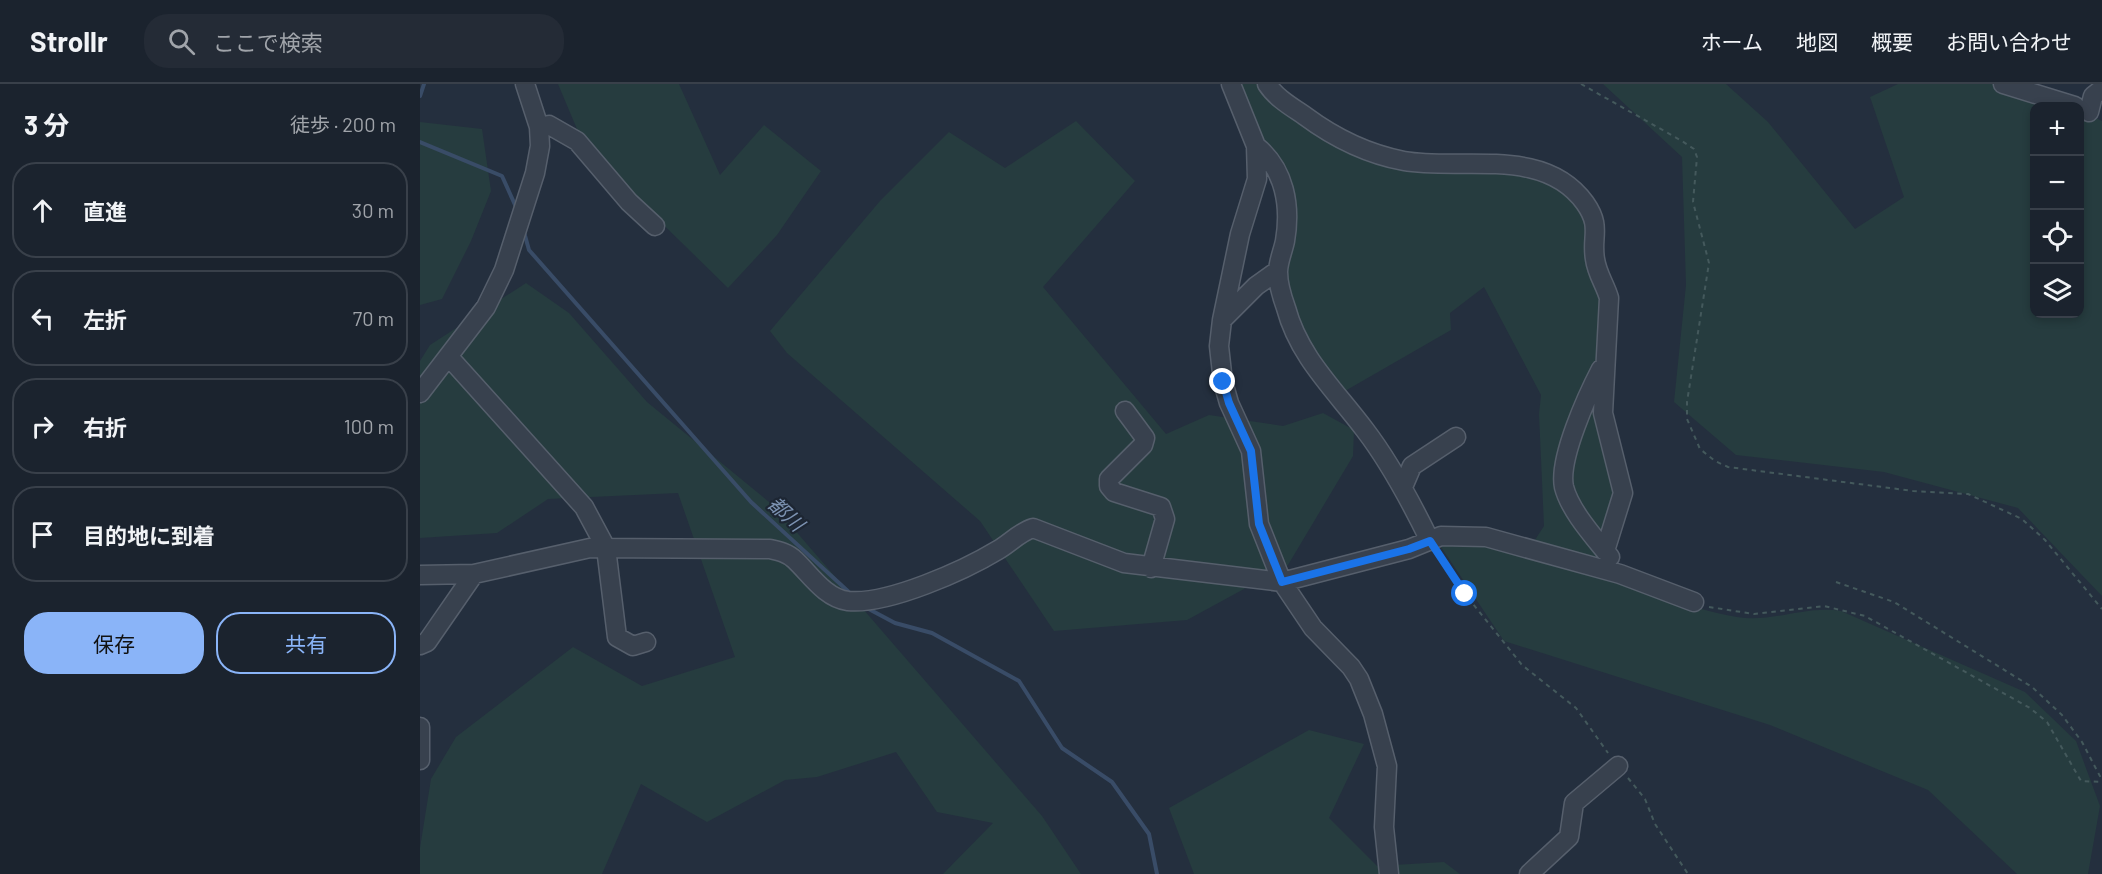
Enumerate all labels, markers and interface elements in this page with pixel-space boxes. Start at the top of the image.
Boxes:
search box [144,14,564,68]
text: Strollr [30,24,108,58]
icon: search [165,25,198,58]
text: ここで検索 [213,29,323,55]
text: ホーム [1701,29,1763,54]
text: 地図 [1796,29,1838,54]
text: 概要 [1871,29,1913,54]
text: お問い合わせ [1946,29,2072,54]
map controls [2030,102,2084,318]
button: + [2030,102,2084,156]
text: 3 分 [24,109,69,140]
text: 徒歩 · 200 m [290,112,396,136]
button: − [2030,156,2084,210]
icon: ahead [26,194,59,227]
text: 直進 [83,198,127,224]
text: 30 m [352,198,394,222]
button: locate [2030,210,2084,264]
button: layers [2030,264,2084,318]
icon: left [26,302,59,335]
text: 左折 [83,306,127,332]
text: 70 m [353,306,394,330]
route end [1209,368,1235,394]
icon: right [26,410,59,443]
text: 右折 [83,414,127,440]
text: 100 m [344,414,394,438]
water label: 都川 [764,491,811,537]
icon: arrive [26,518,59,551]
text: 目的地に到着 [83,522,215,548]
route start [1451,580,1477,606]
button: 保存 [24,612,204,674]
button: 共有 [216,612,396,674]

